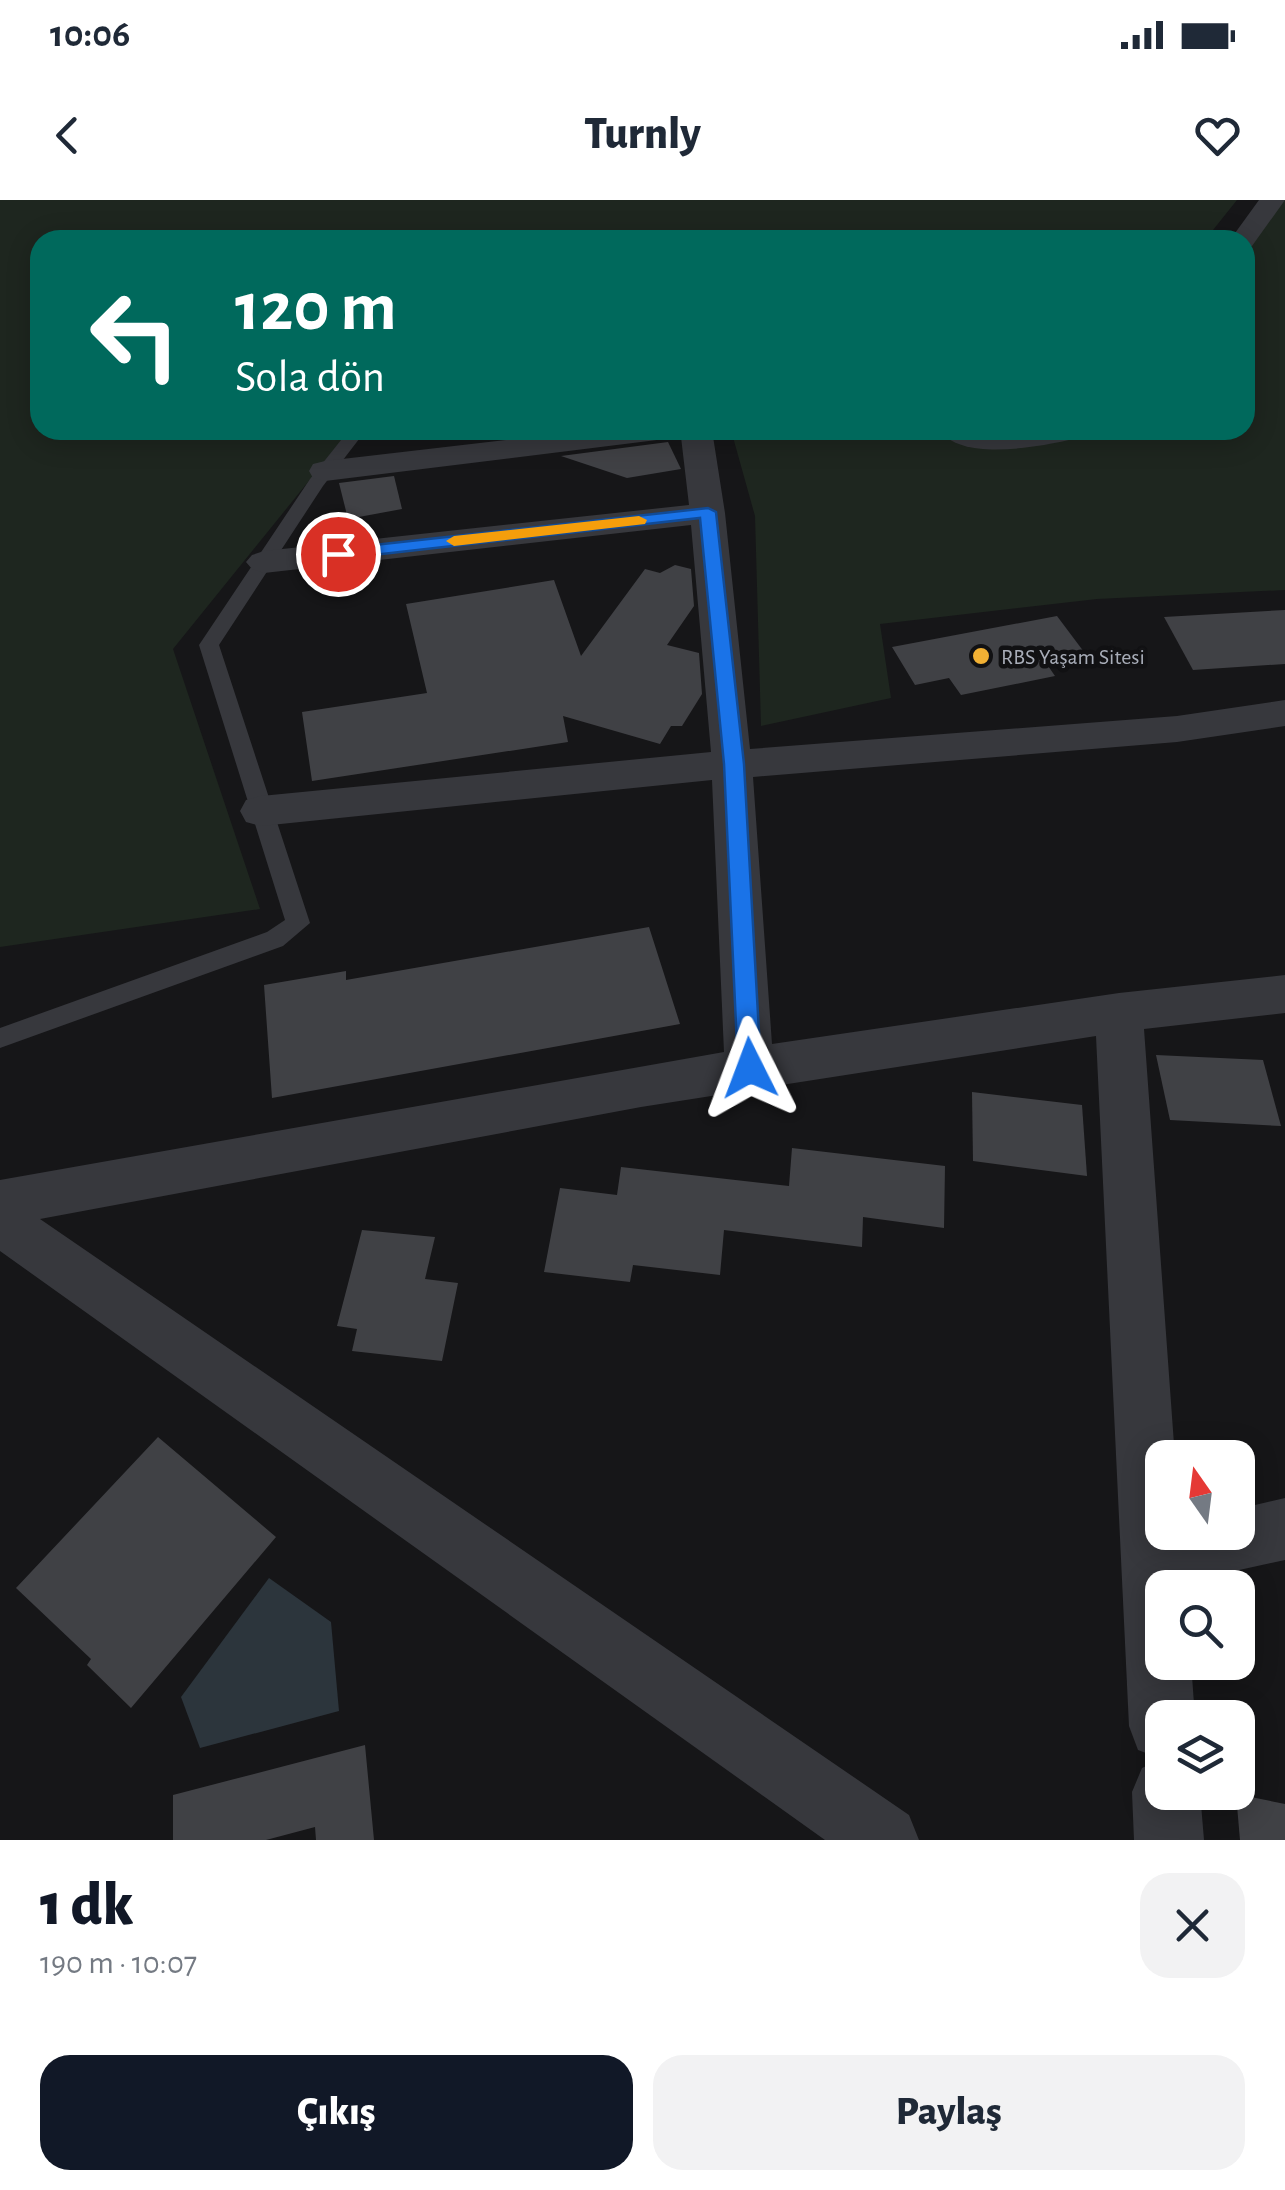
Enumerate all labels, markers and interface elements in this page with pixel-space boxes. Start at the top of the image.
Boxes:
text: 10:06 [50,16,130,54]
icon: back [40,108,95,163]
icon: heart [1190,108,1245,163]
text: Turnly [584,112,701,157]
icon: left [70,270,200,400]
text: 120 m [235,273,397,343]
text: Sola dön [235,355,385,400]
pin [296,512,381,597]
icon: arrive [311,527,366,582]
marker: RBS Yaşam Sitesi [970,645,992,667]
place label: RBS Yaşam Sitesi [1001,646,1145,668]
position arrow [698,1016,802,1120]
north arrow [1145,1440,1255,1550]
map controls [1145,1440,1255,1810]
button: search [1145,1570,1255,1680]
button: layers [1145,1700,1255,1810]
button: close [1140,1873,1245,1978]
text: 1 dk [40,1876,133,1936]
text: 190 m · 10:07 [40,1947,197,1979]
button: Çıkış [40,2055,633,2170]
button: Paylaş [653,2055,1245,2170]

